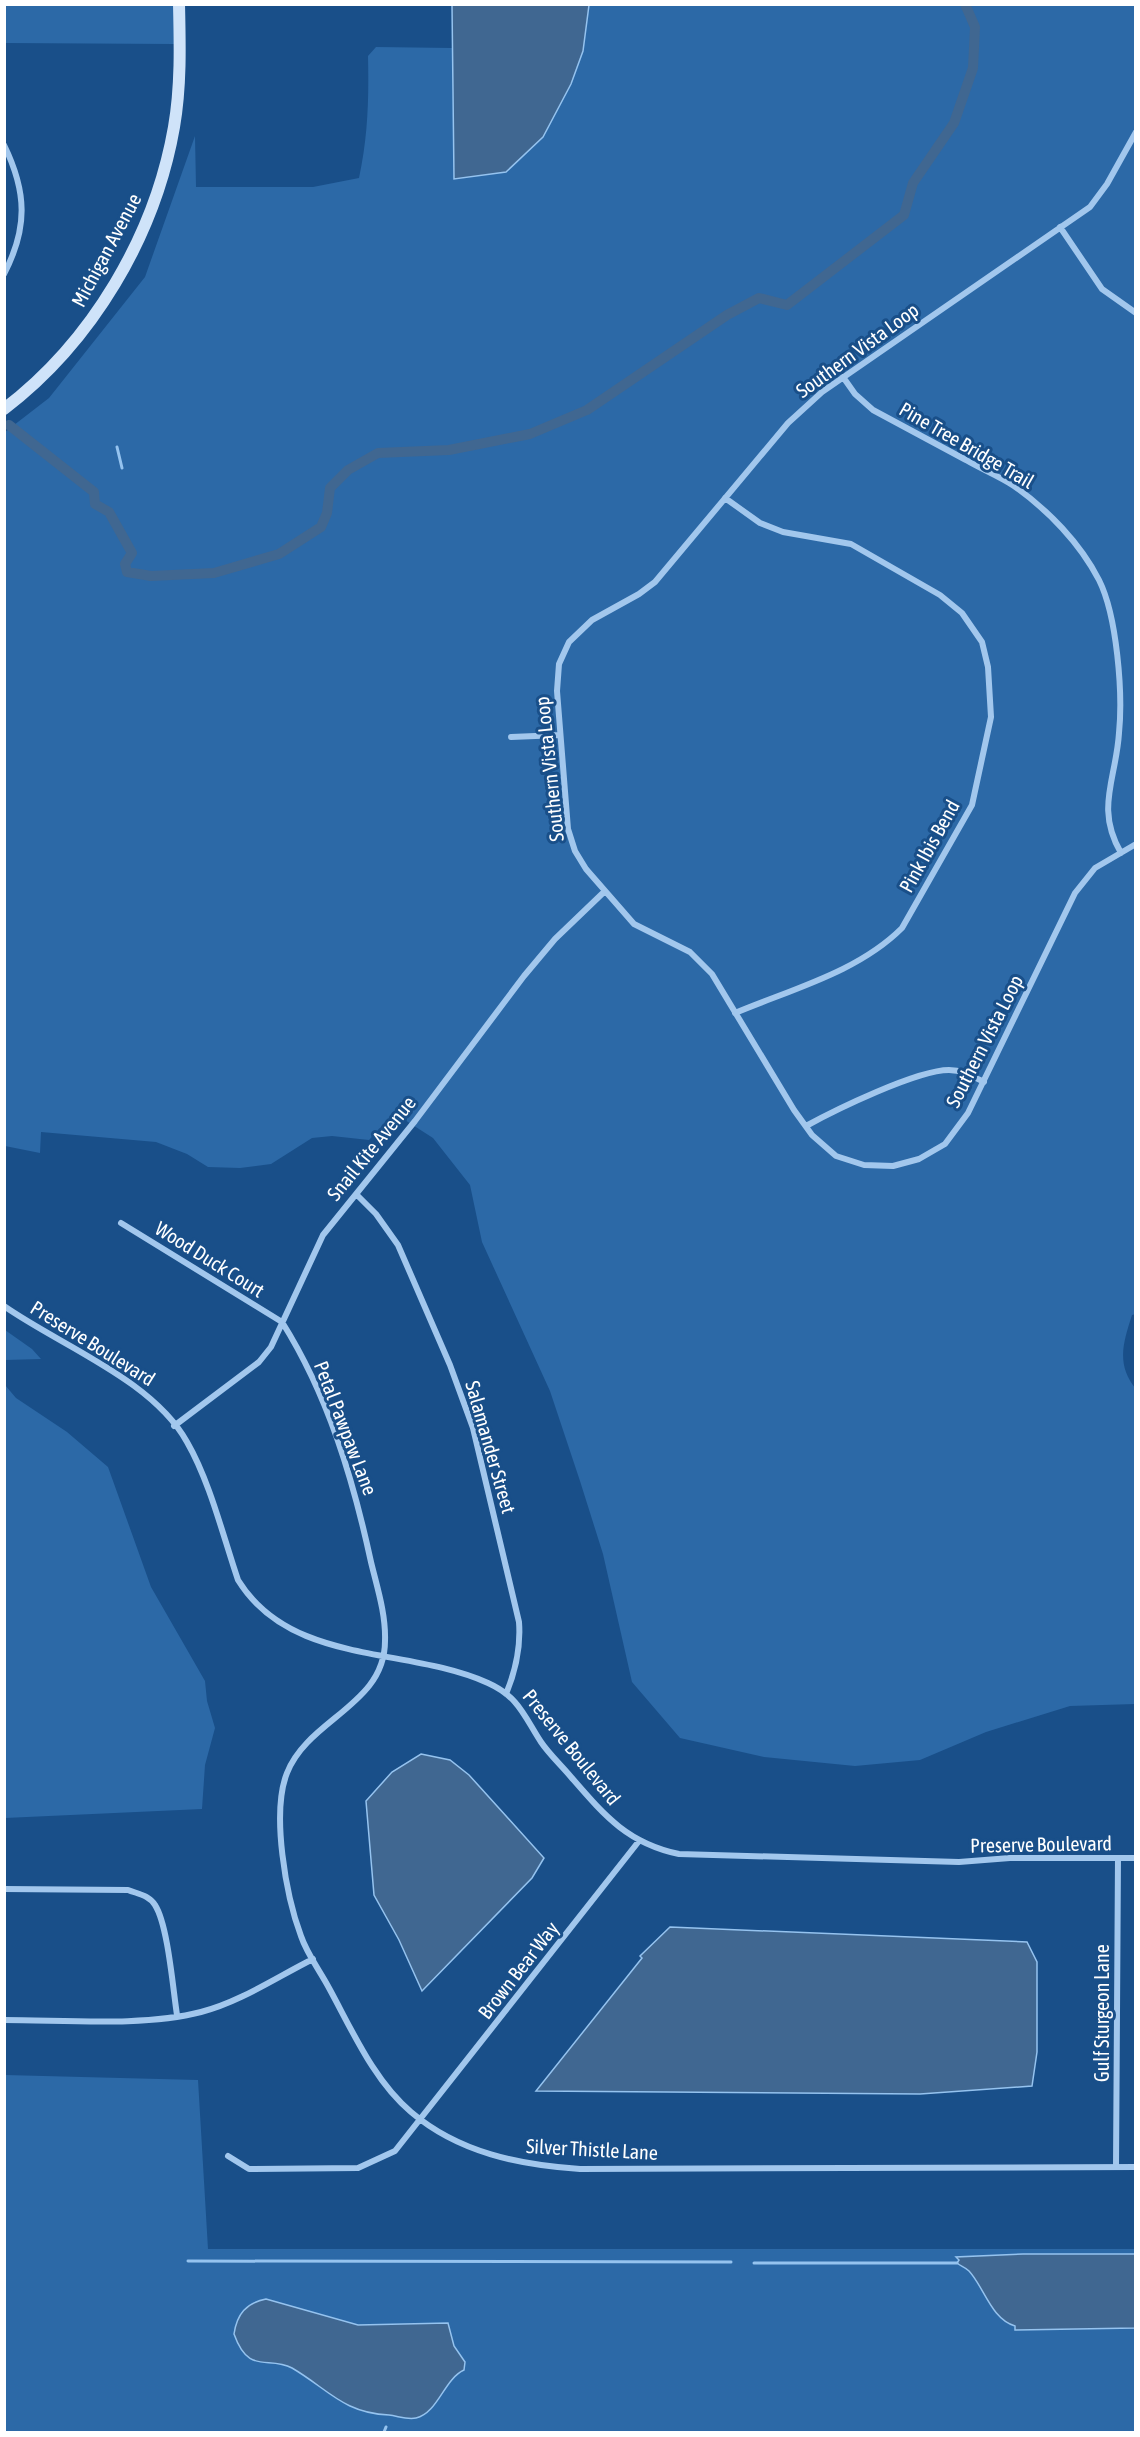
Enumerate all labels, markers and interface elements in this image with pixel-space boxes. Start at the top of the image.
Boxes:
street label: Michigan Avenue [67,189,145,311]
street label: Southern Vista Loop [791,298,923,402]
street label: Pine Tree Bridge Trail [896,397,1039,493]
street label: Southern Vista Loop [530,695,568,843]
street label: Pink Ibis Bend [894,796,964,896]
street label: Southern Vista Loop [941,971,1027,1111]
street label: Snail Kite Avenue [322,1091,420,1205]
street label: Wood Duck Court [151,1216,269,1302]
street label: Preserve Boulevard [27,1296,159,1390]
street label: Petal Pawpaw Lane [310,1358,382,1498]
street label: Salamander Street [461,1378,521,1516]
street label: Preserve Boulevard [518,1685,626,1809]
street label: Preserve Boulevard [970,1831,1112,1857]
street label: Brown Bear Way [473,1917,563,2023]
street label: Gulf Sturgeon Lane [1090,1944,1113,2082]
street label: Silver Thistle Lane [525,2134,659,2164]

